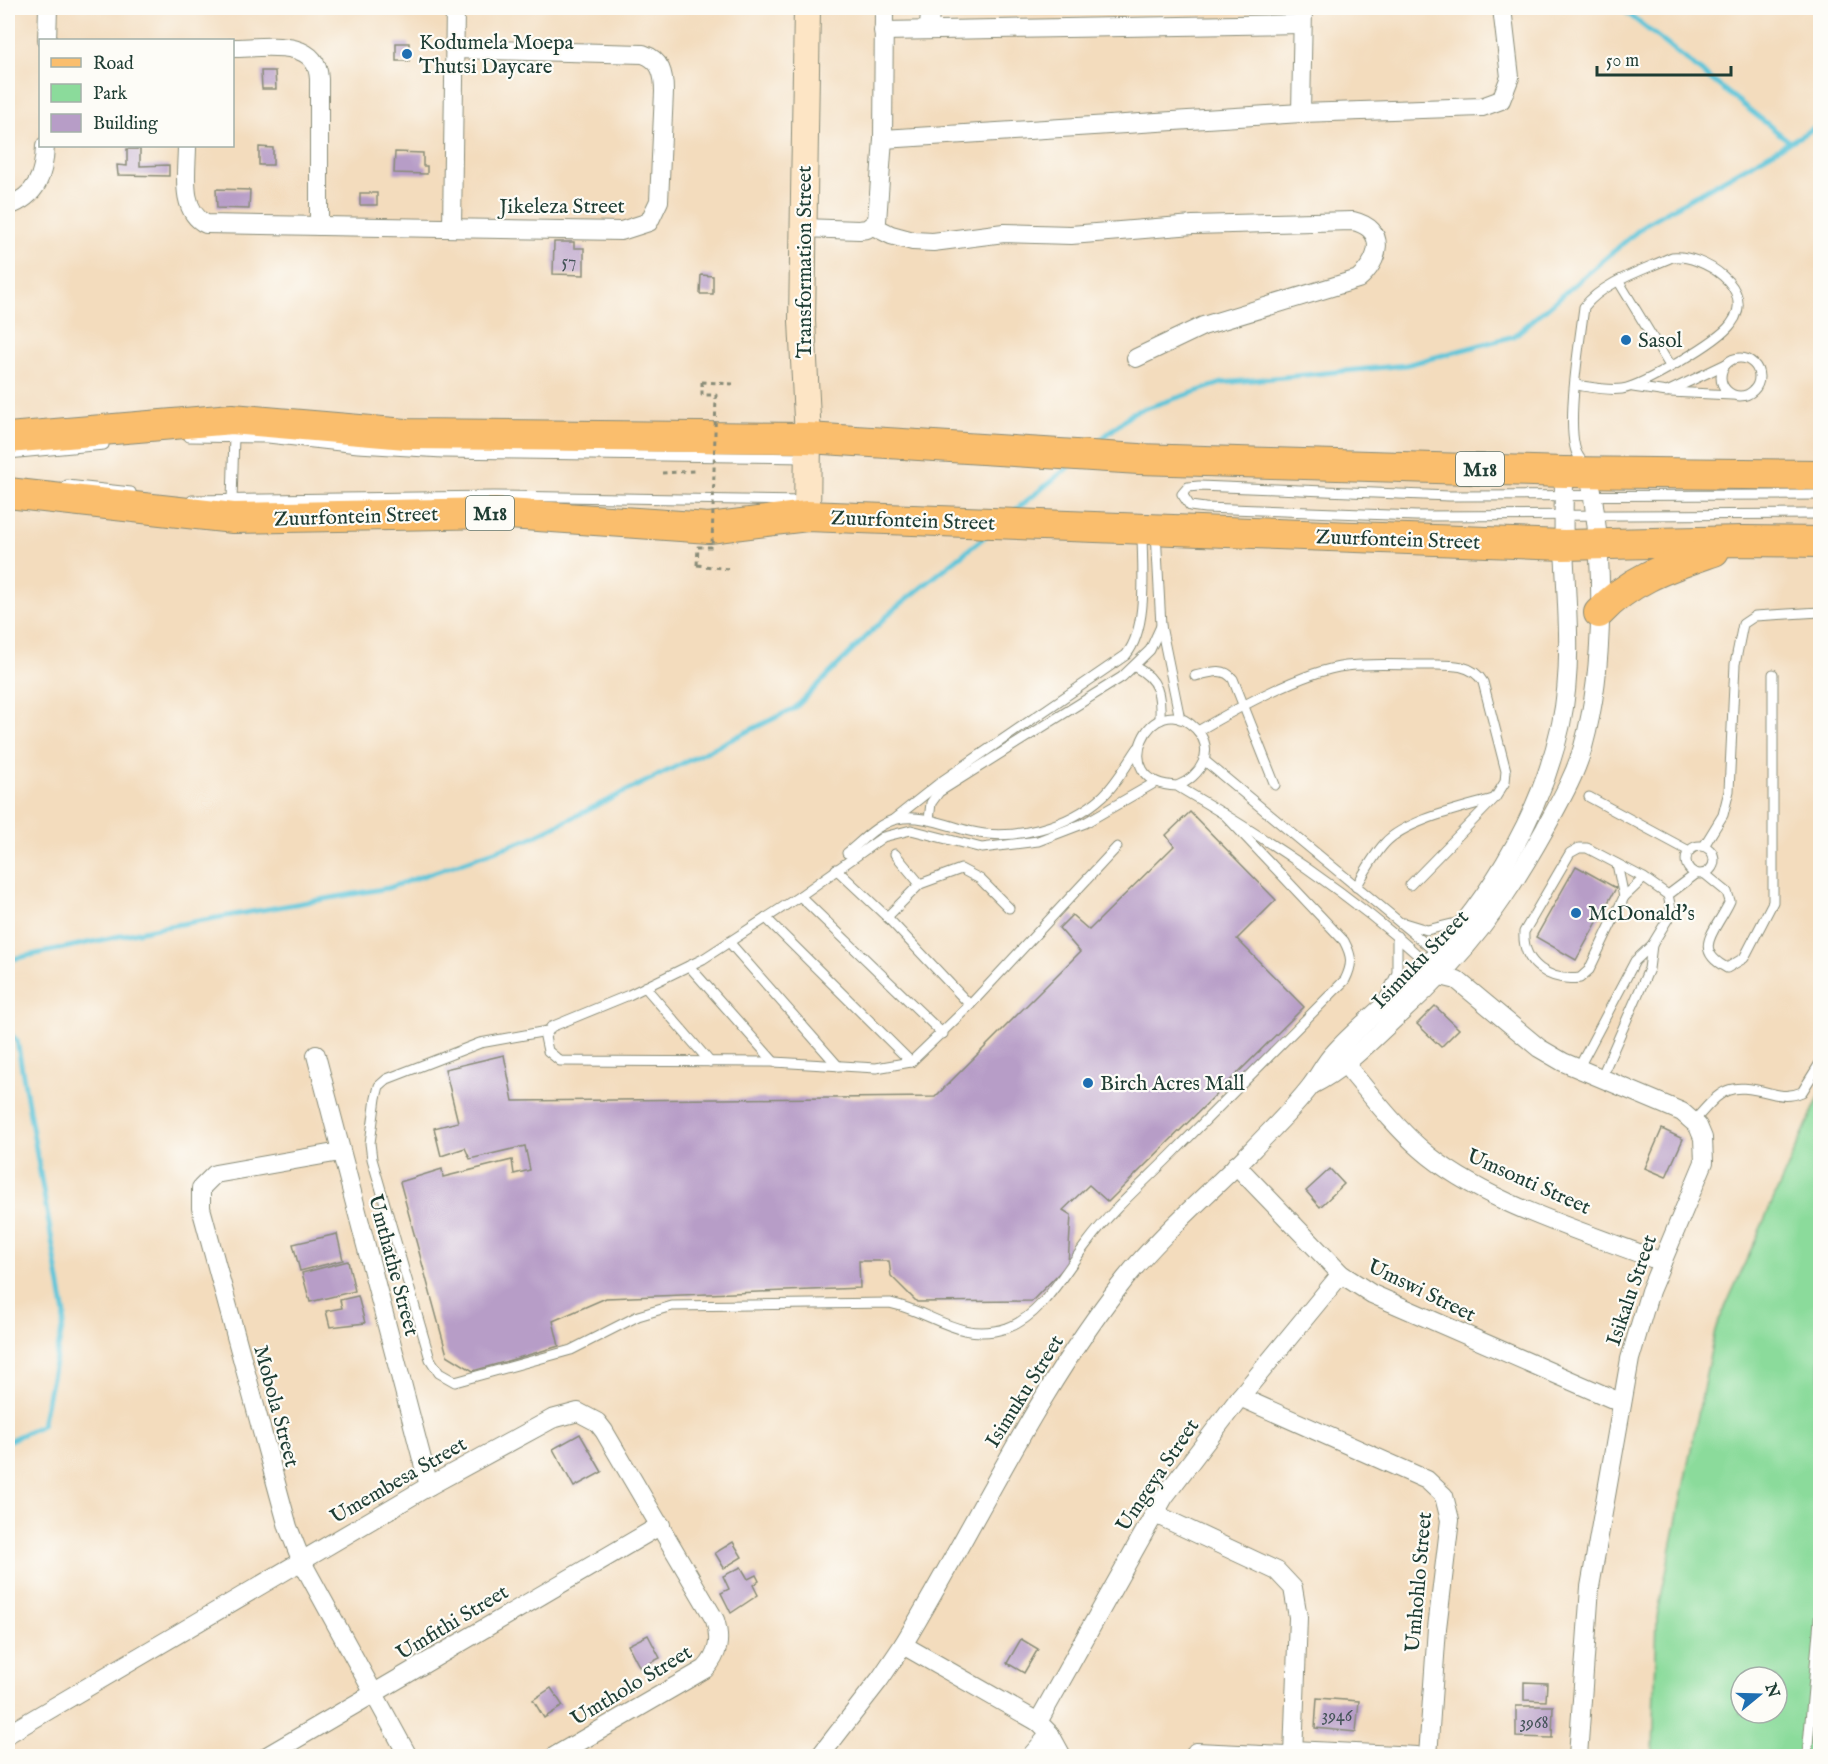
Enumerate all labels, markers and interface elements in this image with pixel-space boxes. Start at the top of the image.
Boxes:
place label: Kodumela Moepa Thutsi Daycare [419,30,575,81]
legend [39,39,234,147]
scale bar [1597,39,1730,77]
marker: Kodumela Moepa Thutsi Daycare [400,47,414,61]
text: 50 m [1606,50,1639,73]
text: Road [93,53,134,76]
text: Park [93,83,128,106]
text: Building [93,113,158,136]
street label: Transformation Street [792,166,819,358]
street label: Jikeleza Street [497,194,625,221]
house number: 57 [562,251,576,274]
place label: Sasol [1638,328,1682,355]
marker: Sasol [1619,333,1633,347]
road number: M18 [1456,452,1504,486]
road number: M18 [466,496,514,530]
street label: Zuurfontein Street [273,501,439,534]
street label: Zuurfontein Street [830,505,996,538]
street label: Zuurfontein Street [1315,524,1481,557]
place label: McDonald's [1588,901,1695,928]
street label: Isimuku Street [1367,905,1475,1015]
marker: McDonald's [1569,906,1583,920]
place label: Birch Acres Mall [1100,1071,1245,1098]
marker: Birch Acres Mall [1081,1076,1095,1090]
street label: Umsonti Street [1462,1143,1595,1222]
street label: Umthathe Street [361,1192,424,1339]
street label: Isikalu Street [1601,1231,1664,1350]
street label: Umswi Street [1363,1254,1480,1329]
street label: Isimuku Street [980,1330,1071,1453]
street label: Mobola Street [246,1343,305,1470]
street label: Umgeya Street [1111,1414,1206,1537]
street label: Umembesa Street [326,1431,472,1531]
street label: Umhohlo Street [1400,1511,1439,1653]
street label: Umfithi Street [392,1579,514,1667]
street label: Umtholo Street [566,1640,697,1733]
north arrow [1729,1665,1789,1725]
text: N [1759,1680,1783,1701]
house number: 3946 [1322,1705,1353,1728]
house number: 3968 [1519,1712,1549,1735]

